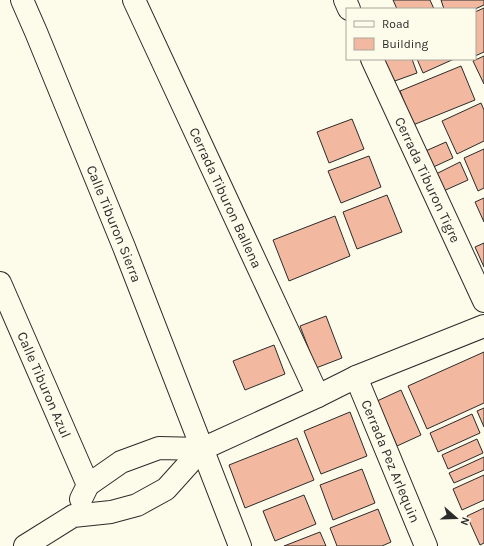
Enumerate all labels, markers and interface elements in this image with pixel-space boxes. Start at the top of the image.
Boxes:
legend [346,8,476,60]
text: Road [382,17,410,31]
text: Building [382,37,429,51]
street label: Cerrada Tiburon Tigre [391,114,464,245]
street label: Cerrada Tiburon Ballena [186,125,266,271]
street label: Calle Tiburon Sierra [83,163,145,285]
street label: Calle Tiburon Azul [14,329,75,441]
street label: Cerrada Pez Arlequin [358,397,424,525]
north arrow [436,498,476,538]
text: N [457,515,472,527]

